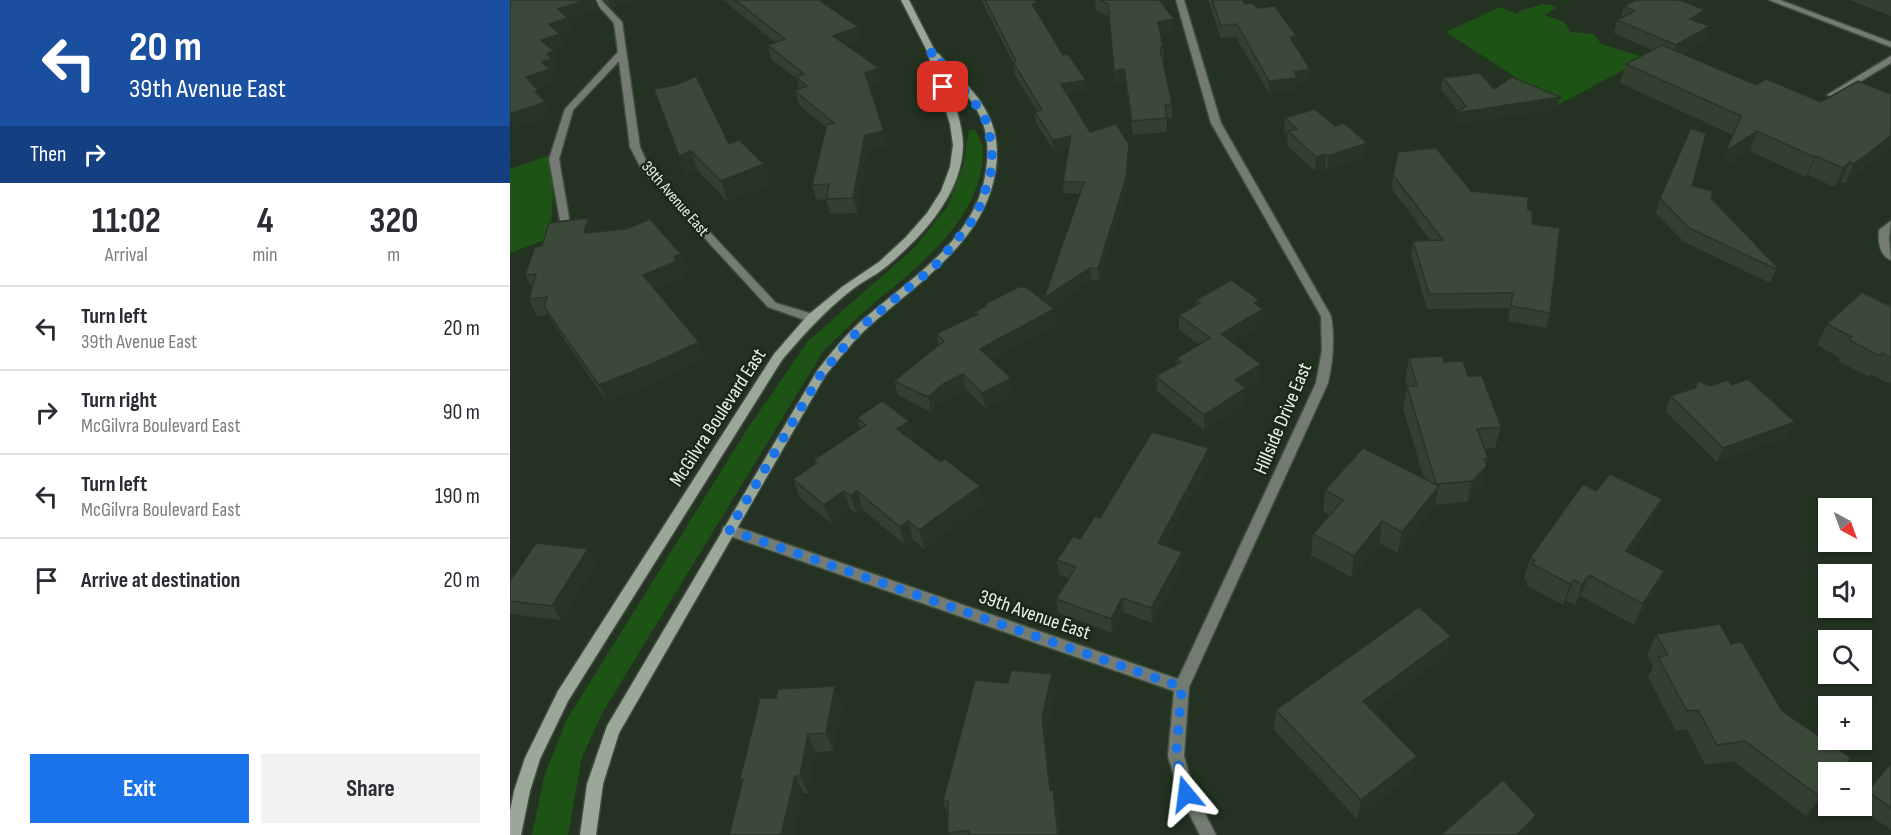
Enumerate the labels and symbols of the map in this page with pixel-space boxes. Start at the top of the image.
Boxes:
pin [917,61,968,112]
street label: 39th Avenue East [637,158,713,240]
street label: McGilvra Boulevard East [664,344,771,491]
street label: Hillside Drive East [1249,359,1317,478]
north arrow [1818,498,1872,552]
street label: 39th Avenue East [976,585,1094,645]
position arrow [1154,762,1218,826]

